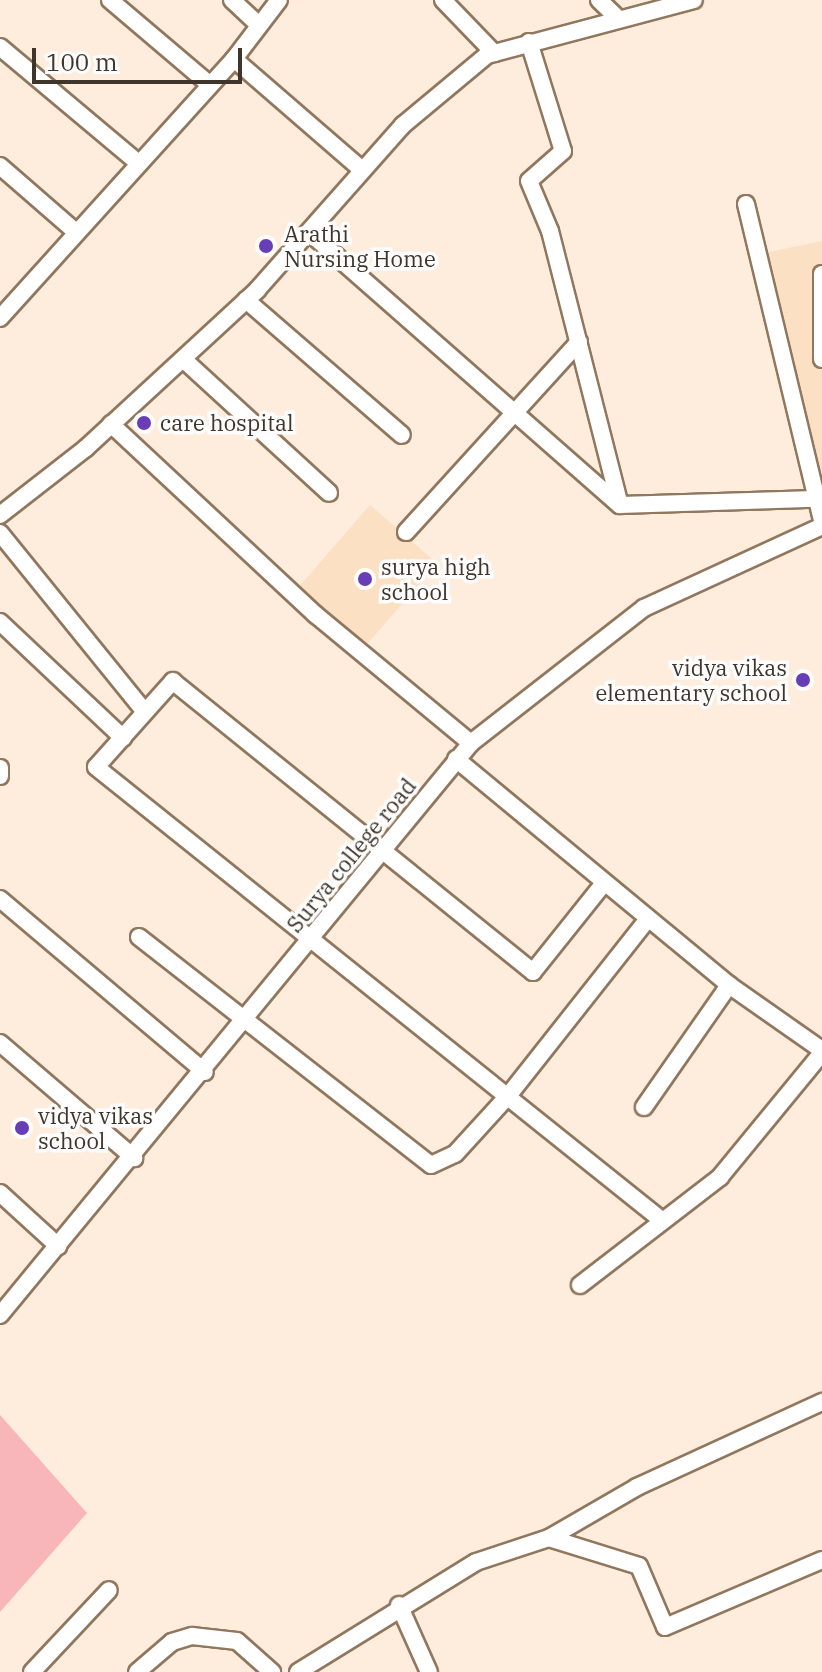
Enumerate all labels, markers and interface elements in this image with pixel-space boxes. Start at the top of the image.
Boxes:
scale bar [36,32,246,82]
text: 100 m [46,46,118,78]
place label: Arathi Nursing Home [284,220,436,272]
marker: Arathi Nursing Home [255,235,277,257]
place label: care hospital [160,410,294,436]
marker: care hospital [135,414,153,432]
place label: surya high school [381,553,491,604]
marker: surya high school [356,570,374,588]
place label: vidya vikas elementary school [596,654,787,706]
marker: vidya vikas elementary school [794,671,812,689]
street label: Surya college road [281,773,421,937]
place label: vidya vikas school [38,1102,153,1154]
marker: vidya vikas school [13,1119,31,1137]

